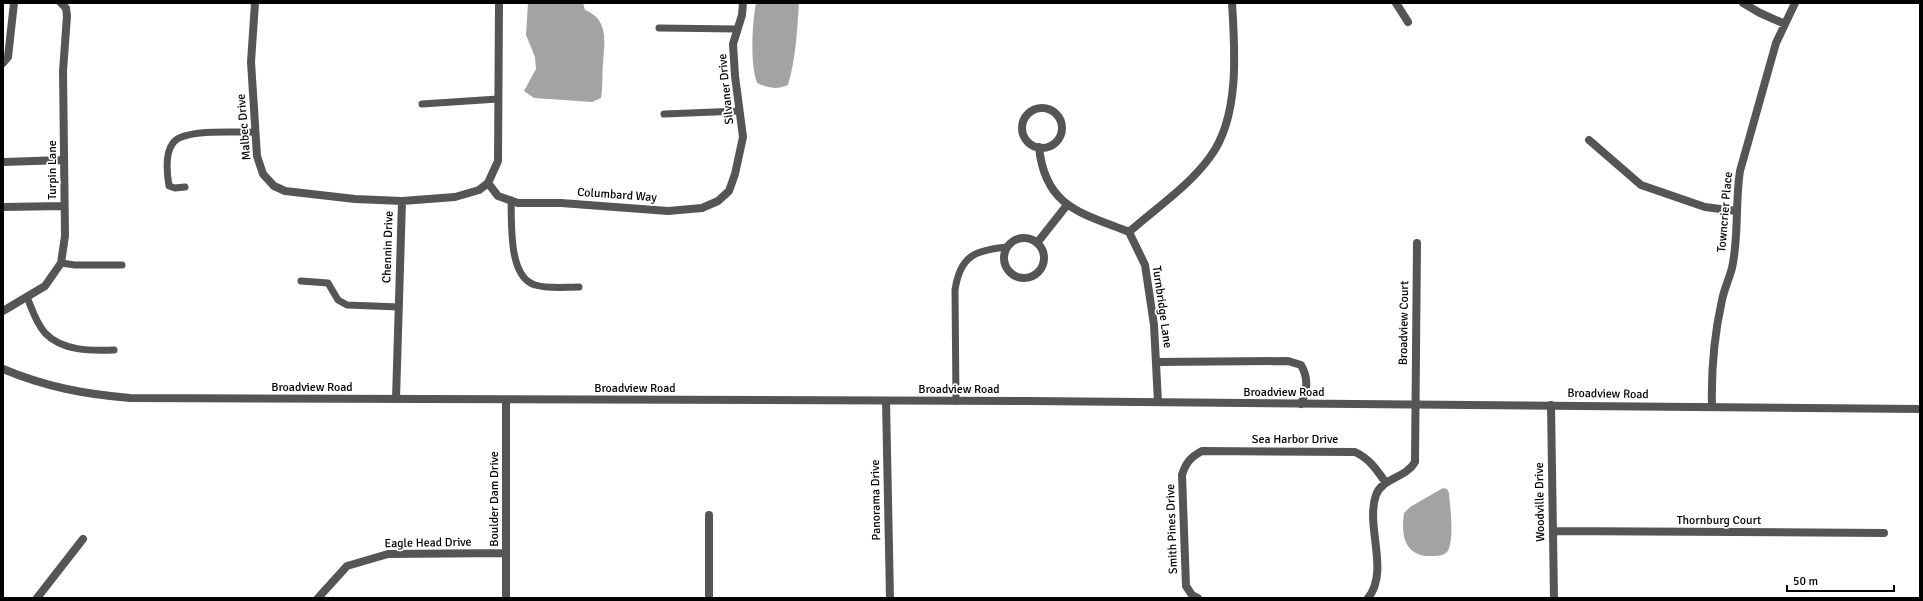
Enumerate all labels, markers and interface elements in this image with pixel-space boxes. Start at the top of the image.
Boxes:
street label: Silvaner Drive [715,53,737,125]
street label: Malbec Drive [234,93,254,161]
street label: Turpin Lane [45,140,60,200]
street label: Towncrier Place [1714,171,1736,253]
street label: Columbard Way [577,185,658,205]
street label: Chennin Drive [379,211,397,283]
street label: Turnbridge Lane [1149,265,1175,349]
street label: Broadview Court [1396,281,1412,365]
street label: Broadview Road [271,380,353,395]
street label: Broadview Road [594,381,676,396]
street label: Broadview Road [918,382,1000,397]
street label: Broadview Road [1243,385,1325,400]
street label: Broadview Road [1567,386,1649,402]
street label: Sea Harbor Drive [1252,432,1338,447]
street label: Boulder Dam Drive [487,451,502,547]
street label: Panorama Drive [868,459,884,541]
street label: Woodville Drive [1532,462,1548,542]
street label: Smith Pines Drive [1163,484,1181,574]
street label: Thornburg Court [1677,513,1761,528]
street label: Eagle Head Drive [384,535,472,551]
scale bar [1787,567,1894,593]
text: 50 m [1793,574,1818,589]

